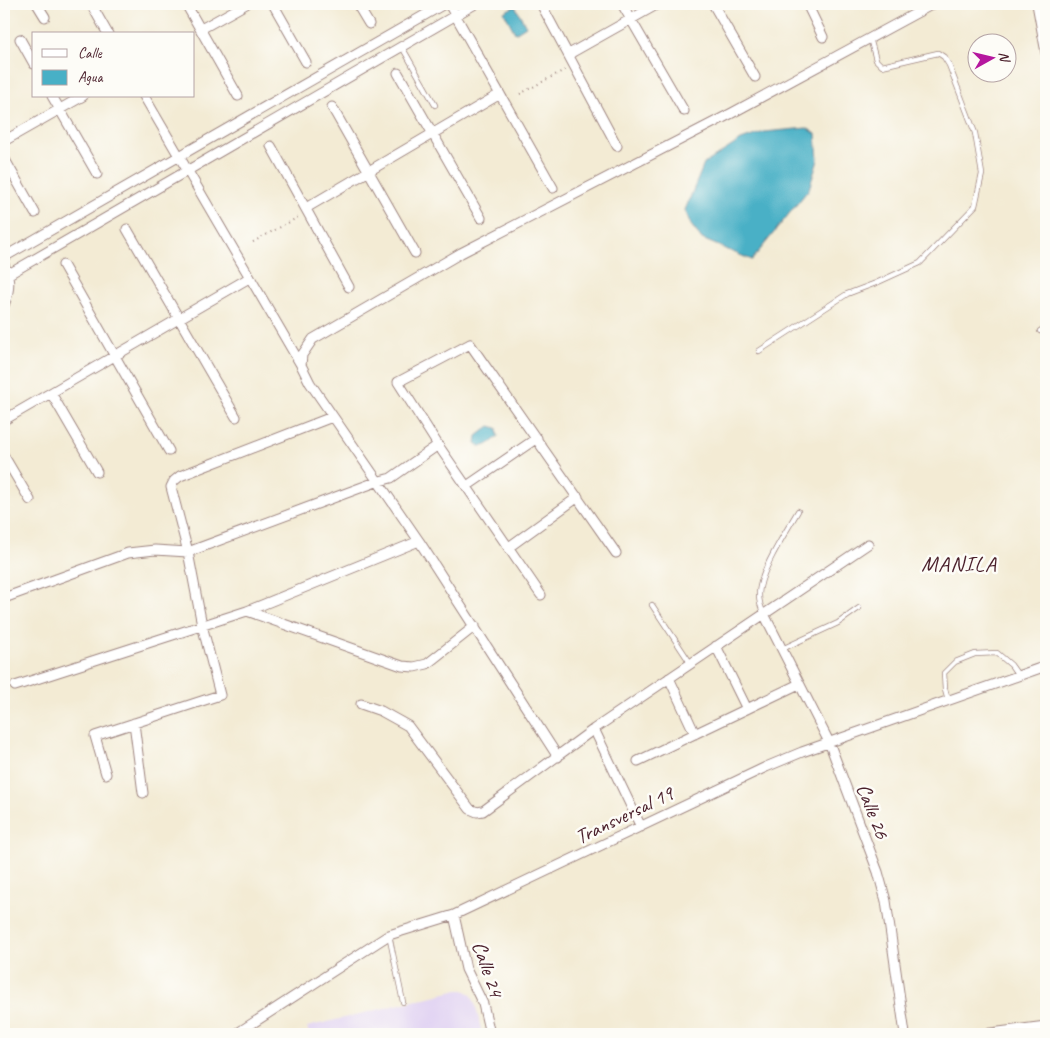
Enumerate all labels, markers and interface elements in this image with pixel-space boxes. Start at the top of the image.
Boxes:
legend [32,32,195,98]
north arrow [968,32,1018,82]
text: Calle [78,44,103,63]
text: N [995,51,1014,64]
text: Agua [78,68,103,87]
district label: MANILA [921,550,997,578]
street label: Transversal 19 [571,779,679,850]
street label: Calle 26 [851,780,896,843]
street label: Calle 24 [466,938,510,1003]

